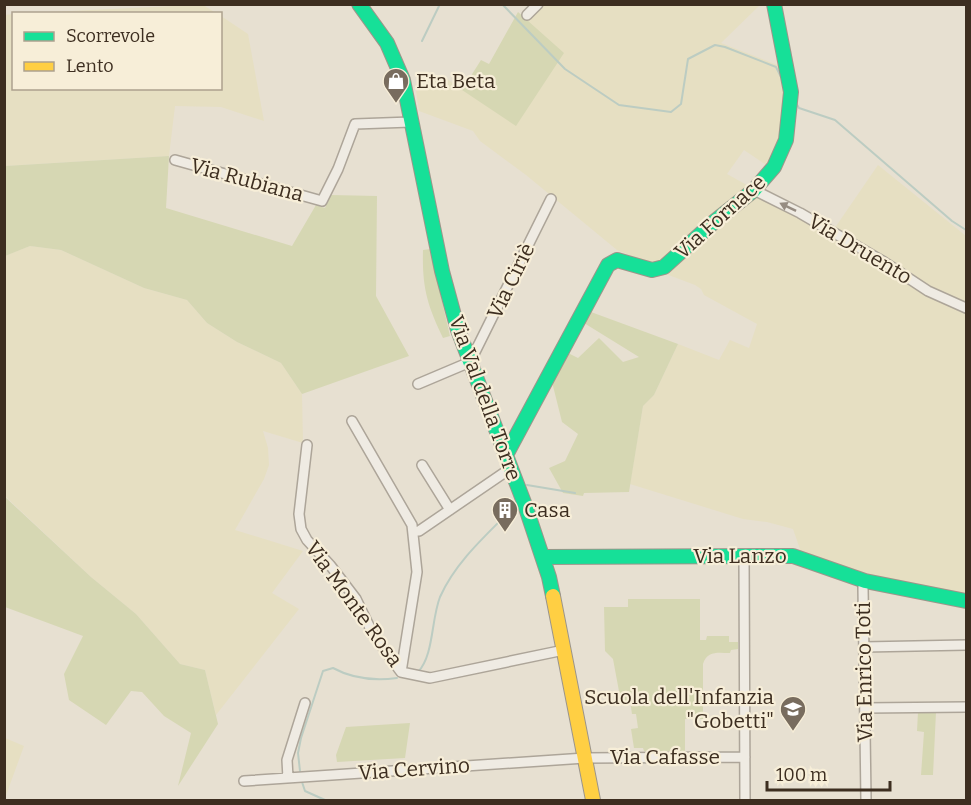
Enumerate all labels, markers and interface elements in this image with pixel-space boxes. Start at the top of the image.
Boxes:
legend [12,12,222,90]
text: Scorrevole [66,25,155,47]
text: Lento [66,55,114,77]
shop icon: Eta Beta [381,66,411,104]
place label: Eta Beta [416,68,496,94]
street label: Via Rubiana [188,152,307,208]
street label: Via Fornace [669,169,771,265]
one-way arrow [780,202,797,212]
street label: Via Druento [803,208,917,290]
street label: Via Ciriè [482,239,540,323]
street label: Via Val della Torre [443,312,527,484]
building icon: Casa [490,495,520,533]
place label: Casa [524,497,571,523]
street label: Via Monte Rosa [300,536,409,672]
street label: Via Lanzo [693,543,787,569]
street label: Via Enrico Toti [850,602,878,742]
place label: Scuola dell'Infanzia "Gobetti" [584,684,775,734]
school or university icon: Scuola dell'Infanzia "Gobetti" [778,694,808,732]
street label: Via Cafasse [610,744,720,770]
street label: Via Cervino [357,752,471,786]
scale bar [767,754,890,792]
text: 100 m [776,764,827,786]

